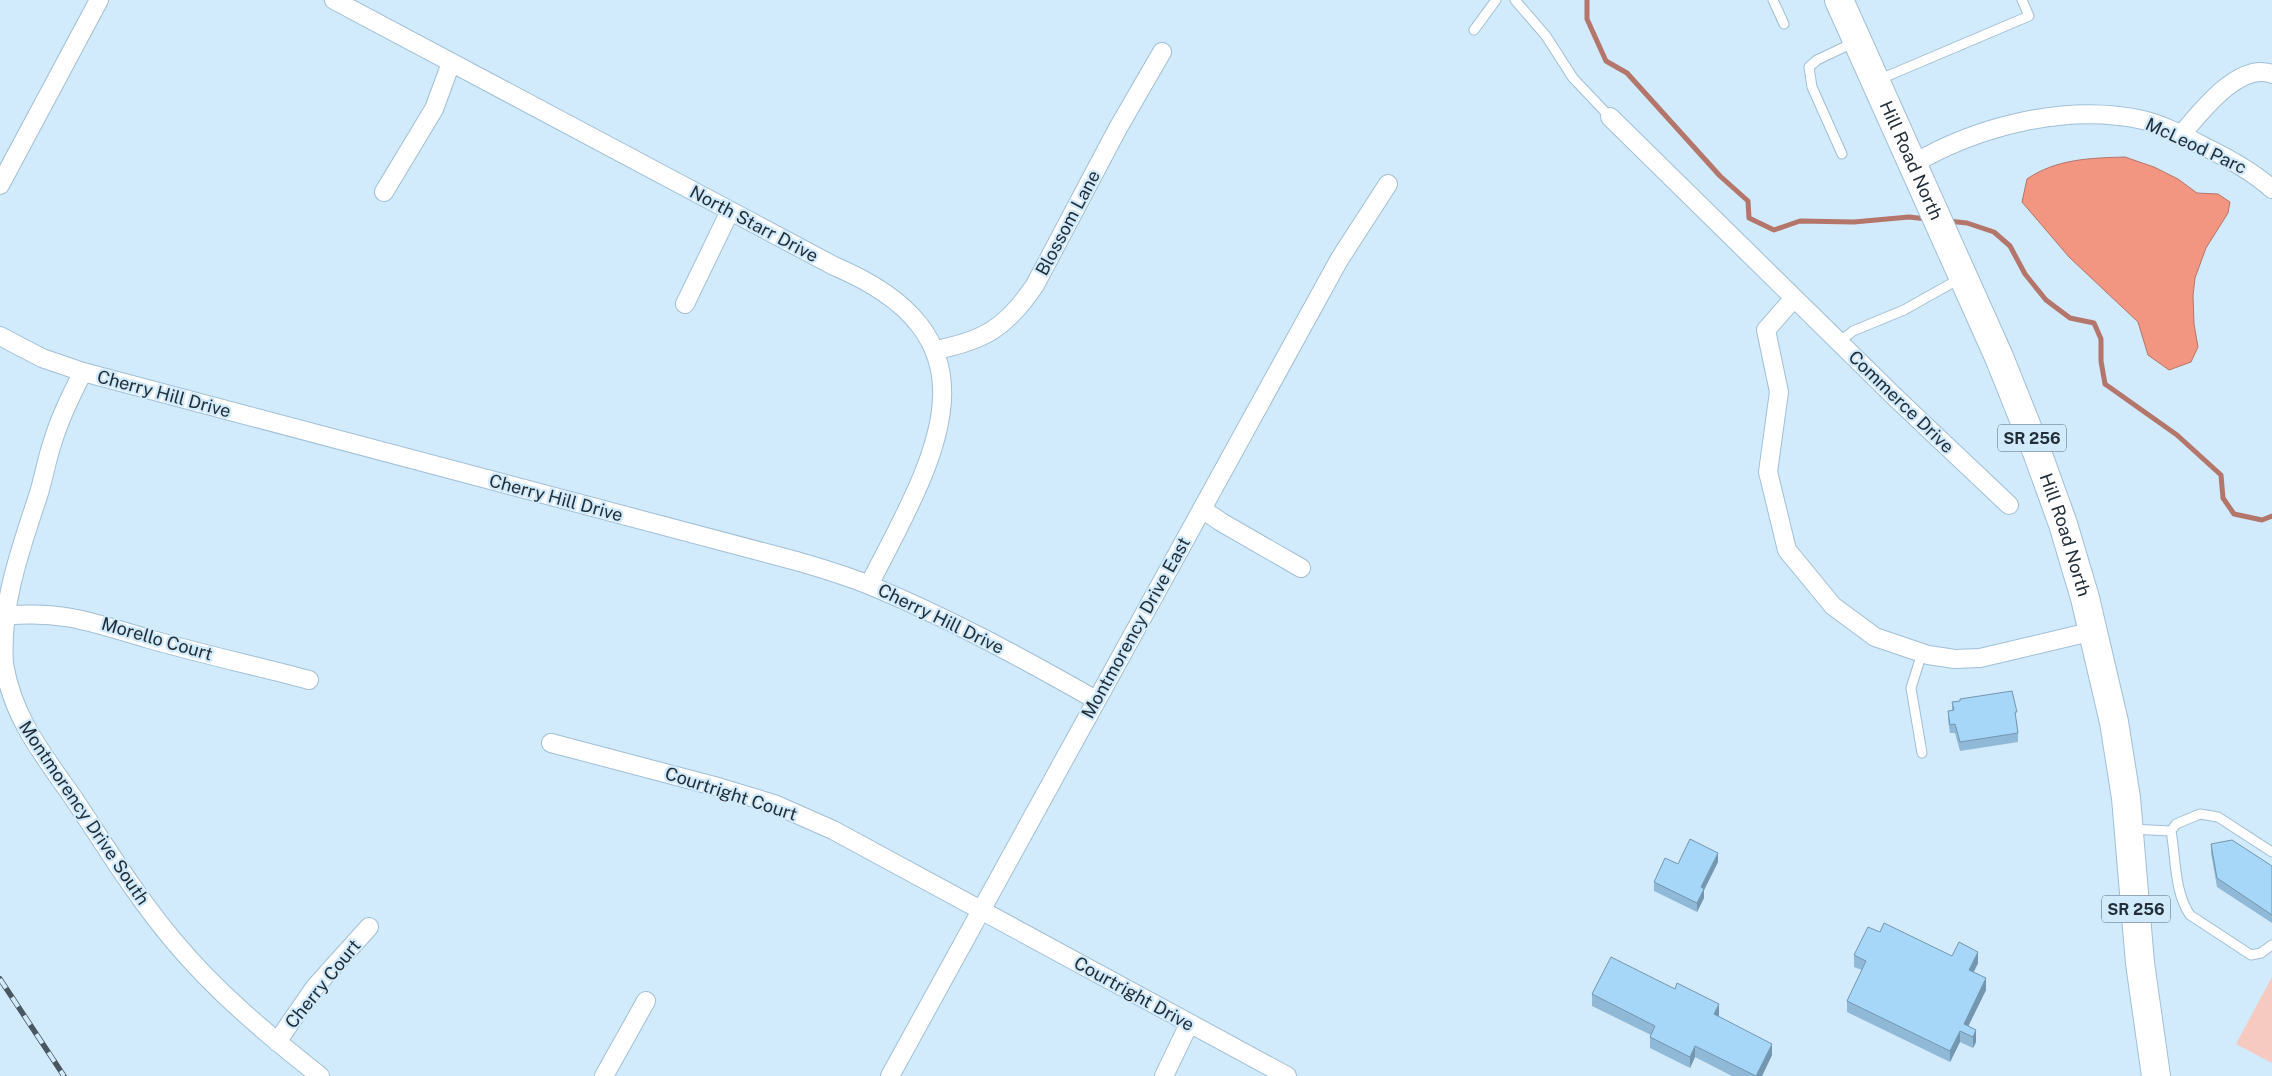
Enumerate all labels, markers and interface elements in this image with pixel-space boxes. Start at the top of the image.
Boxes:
street label: Hill Road North [1876,98,1947,223]
street label: McLeod Parc [2142,113,2250,178]
street label: Blossom Lane [1031,167,1104,279]
street label: North Starr Drive [686,181,822,266]
street label: Commerce Drive [1844,346,1958,457]
street label: Cherry Hill Drive [95,366,233,421]
road number: SR 256 [1998,424,2066,452]
street label: Cherry Hill Drive [487,470,625,525]
street label: Hill Road North [2036,470,2095,599]
street label: Montmorency Drive East [1077,533,1194,722]
street label: Cherry Hill Drive [875,579,1008,658]
street label: Morello Court [99,613,215,664]
street label: Montmorency Drive South [15,717,154,909]
street label: Courtright Court [662,762,800,825]
road number: SR 256 [2102,896,2170,922]
street label: Cherry Court [280,935,365,1032]
street label: Courtright Drive [1071,952,1198,1035]

